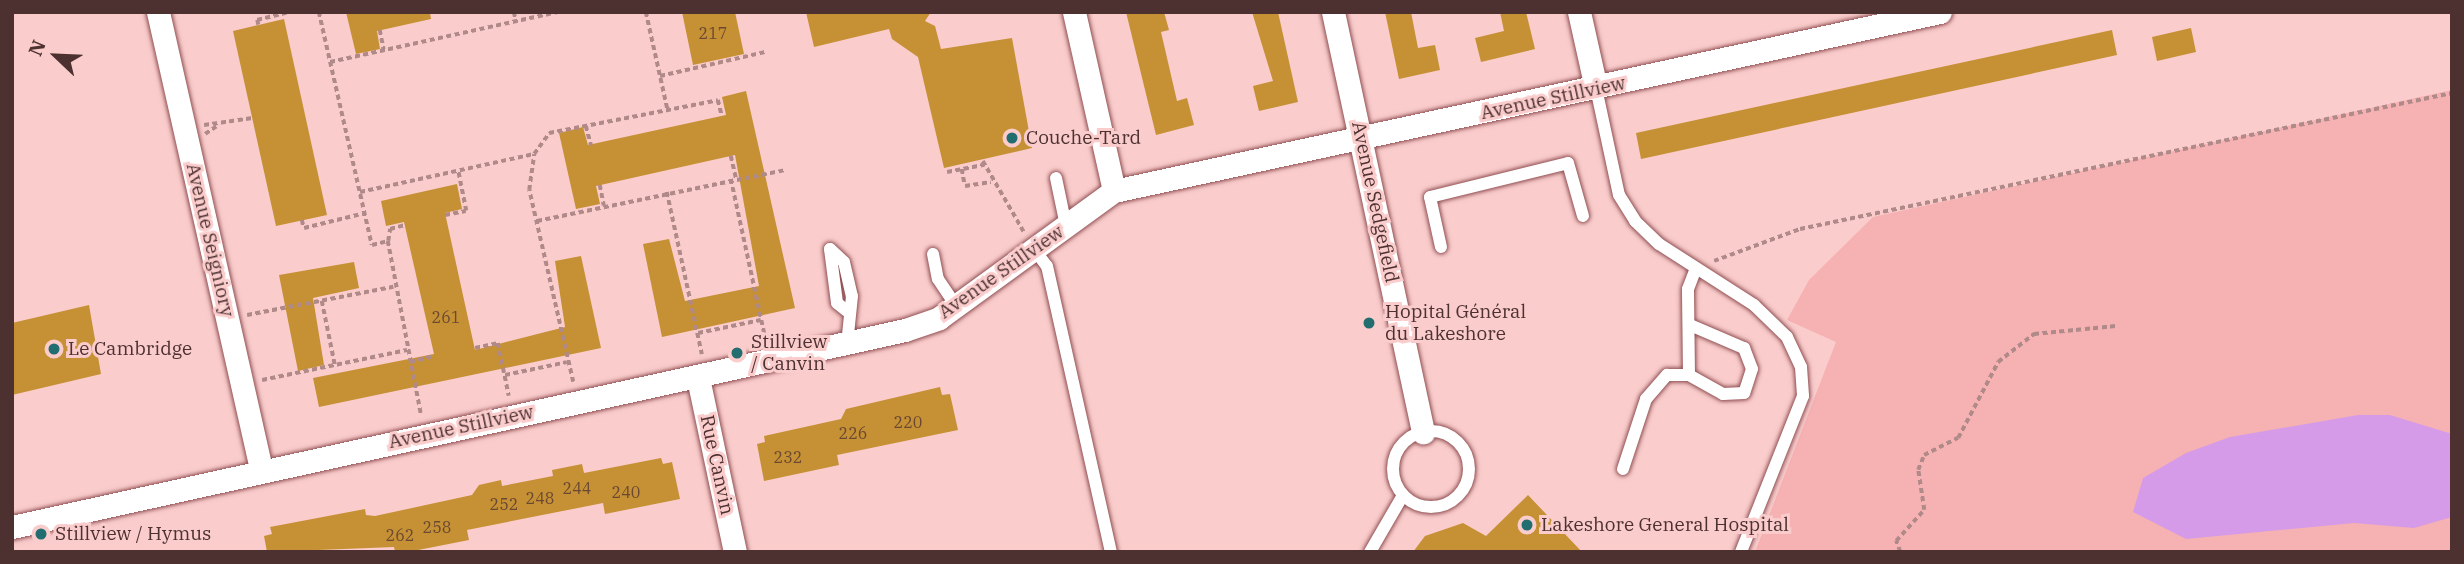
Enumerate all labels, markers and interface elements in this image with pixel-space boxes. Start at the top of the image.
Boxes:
north arrow [21,21,91,91]
house number: 217 [699,23,727,43]
text: N [23,36,51,59]
street label: Avenue Stillview [1478,72,1628,124]
street label: Avenue Sedgefield [1347,119,1403,285]
place label: Couche-Tard [1026,127,1141,149]
marker: Couche-Tard [1004,130,1020,146]
street label: Avenue Seigniory [181,161,239,319]
street label: Avenue Stillview [934,220,1068,324]
place label: Hopital Général du Lakeshore [1385,301,1526,345]
house number: 261 [432,307,460,327]
marker: Hopital Général du Lakeshore [1359,313,1379,333]
place label: Stillview / Canvin [751,331,827,375]
place label: Le Cambridge [68,338,192,360]
marker: Le Cambridge [46,341,62,357]
marker: Stillview / Canvin [729,345,745,361]
street label: Avenue Stillview [386,401,536,453]
house number: 220 [894,412,922,432]
street label: Rue Canvin [695,413,739,517]
house number: 226 [839,423,867,443]
house number: 232 [774,447,802,467]
house number: 244 [563,478,591,498]
house number: 240 [612,482,640,502]
house number: 248 [526,488,554,508]
house number: 252 [490,494,518,514]
place label: Lakeshore General Hospital [1541,514,1789,536]
house number: 258 [423,517,451,537]
marker: Lakeshore General Hospital [1519,517,1535,533]
place label: Stillview / Hymus [55,523,211,545]
house number: 262 [386,525,414,545]
marker: Stillview / Hymus [33,526,49,542]

